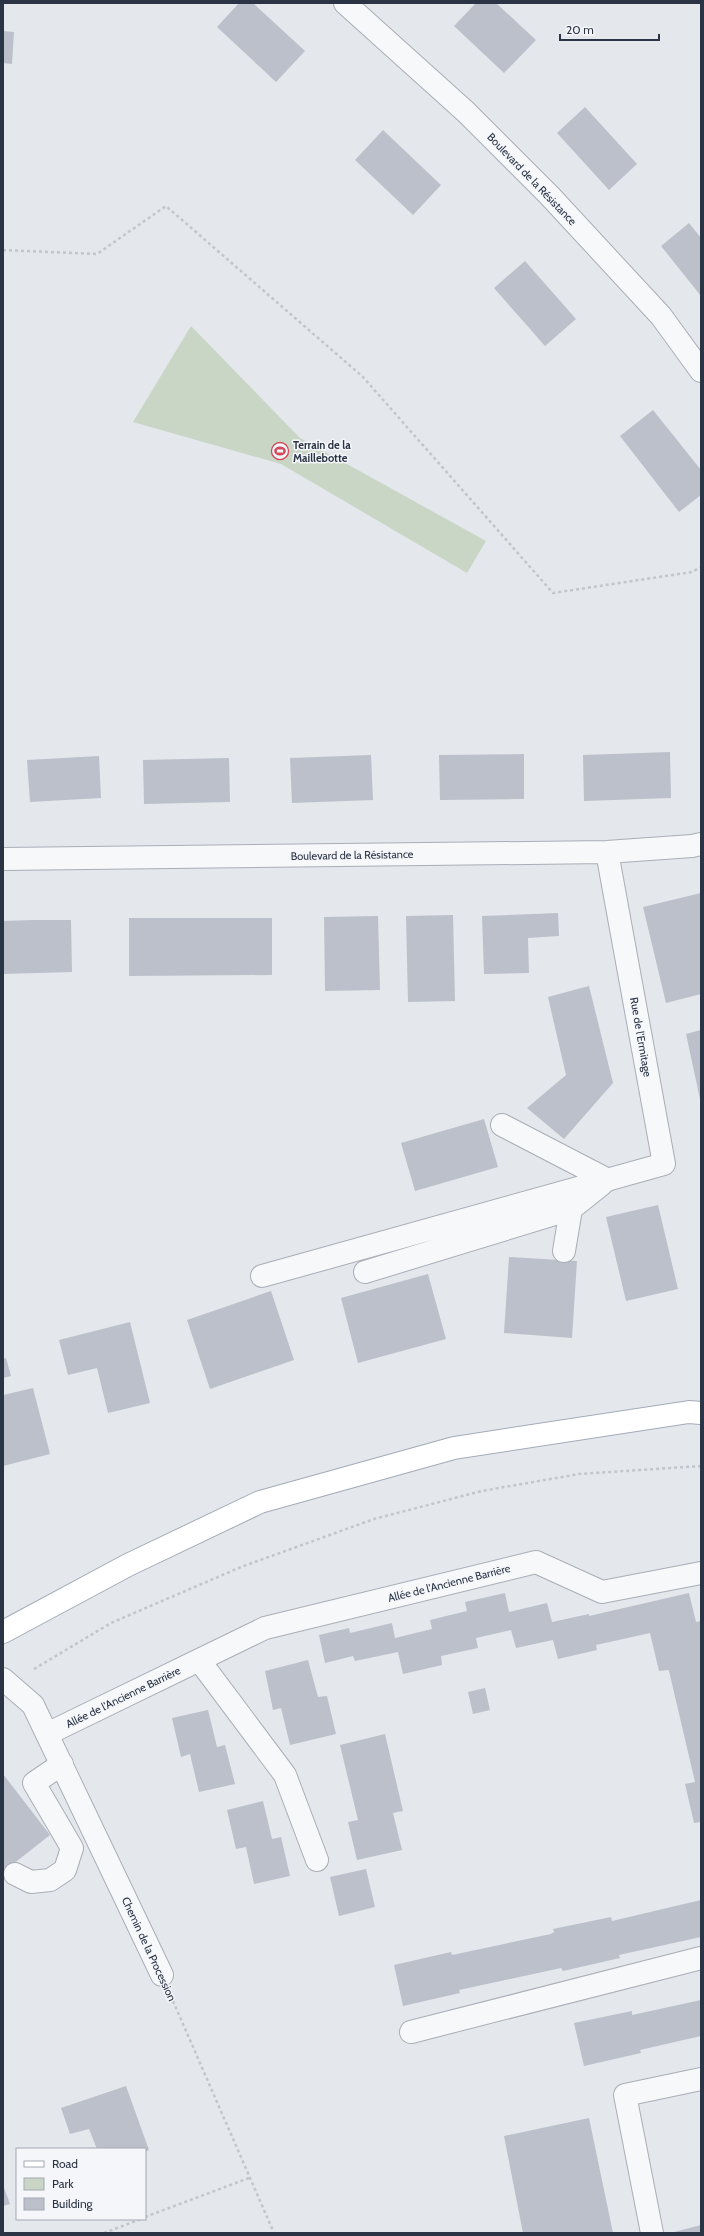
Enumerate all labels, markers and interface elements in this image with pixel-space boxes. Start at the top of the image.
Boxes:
scale bar [560,16,659,42]
text: 20 m [566,22,594,37]
street label: Boulevard de la Résistance [484,130,580,228]
place label: Terrain de la Maillebotte [293,438,351,465]
sports icon: Terrain de la Maillebotte [270,441,290,461]
street label: Boulevard de la Résistance [290,847,414,863]
street label: Rue de l'Ermitage [627,996,655,1078]
street label: Allée de l'Ancienne Barrière [386,1561,512,1605]
street label: Allée de l'Ancienne Barrière [63,1663,183,1731]
street label: Chemin de la Procession [119,1895,179,2003]
legend [16,2148,146,2220]
text: Road [52,2156,78,2171]
text: Park [52,2176,74,2191]
text: Building [52,2196,94,2211]

